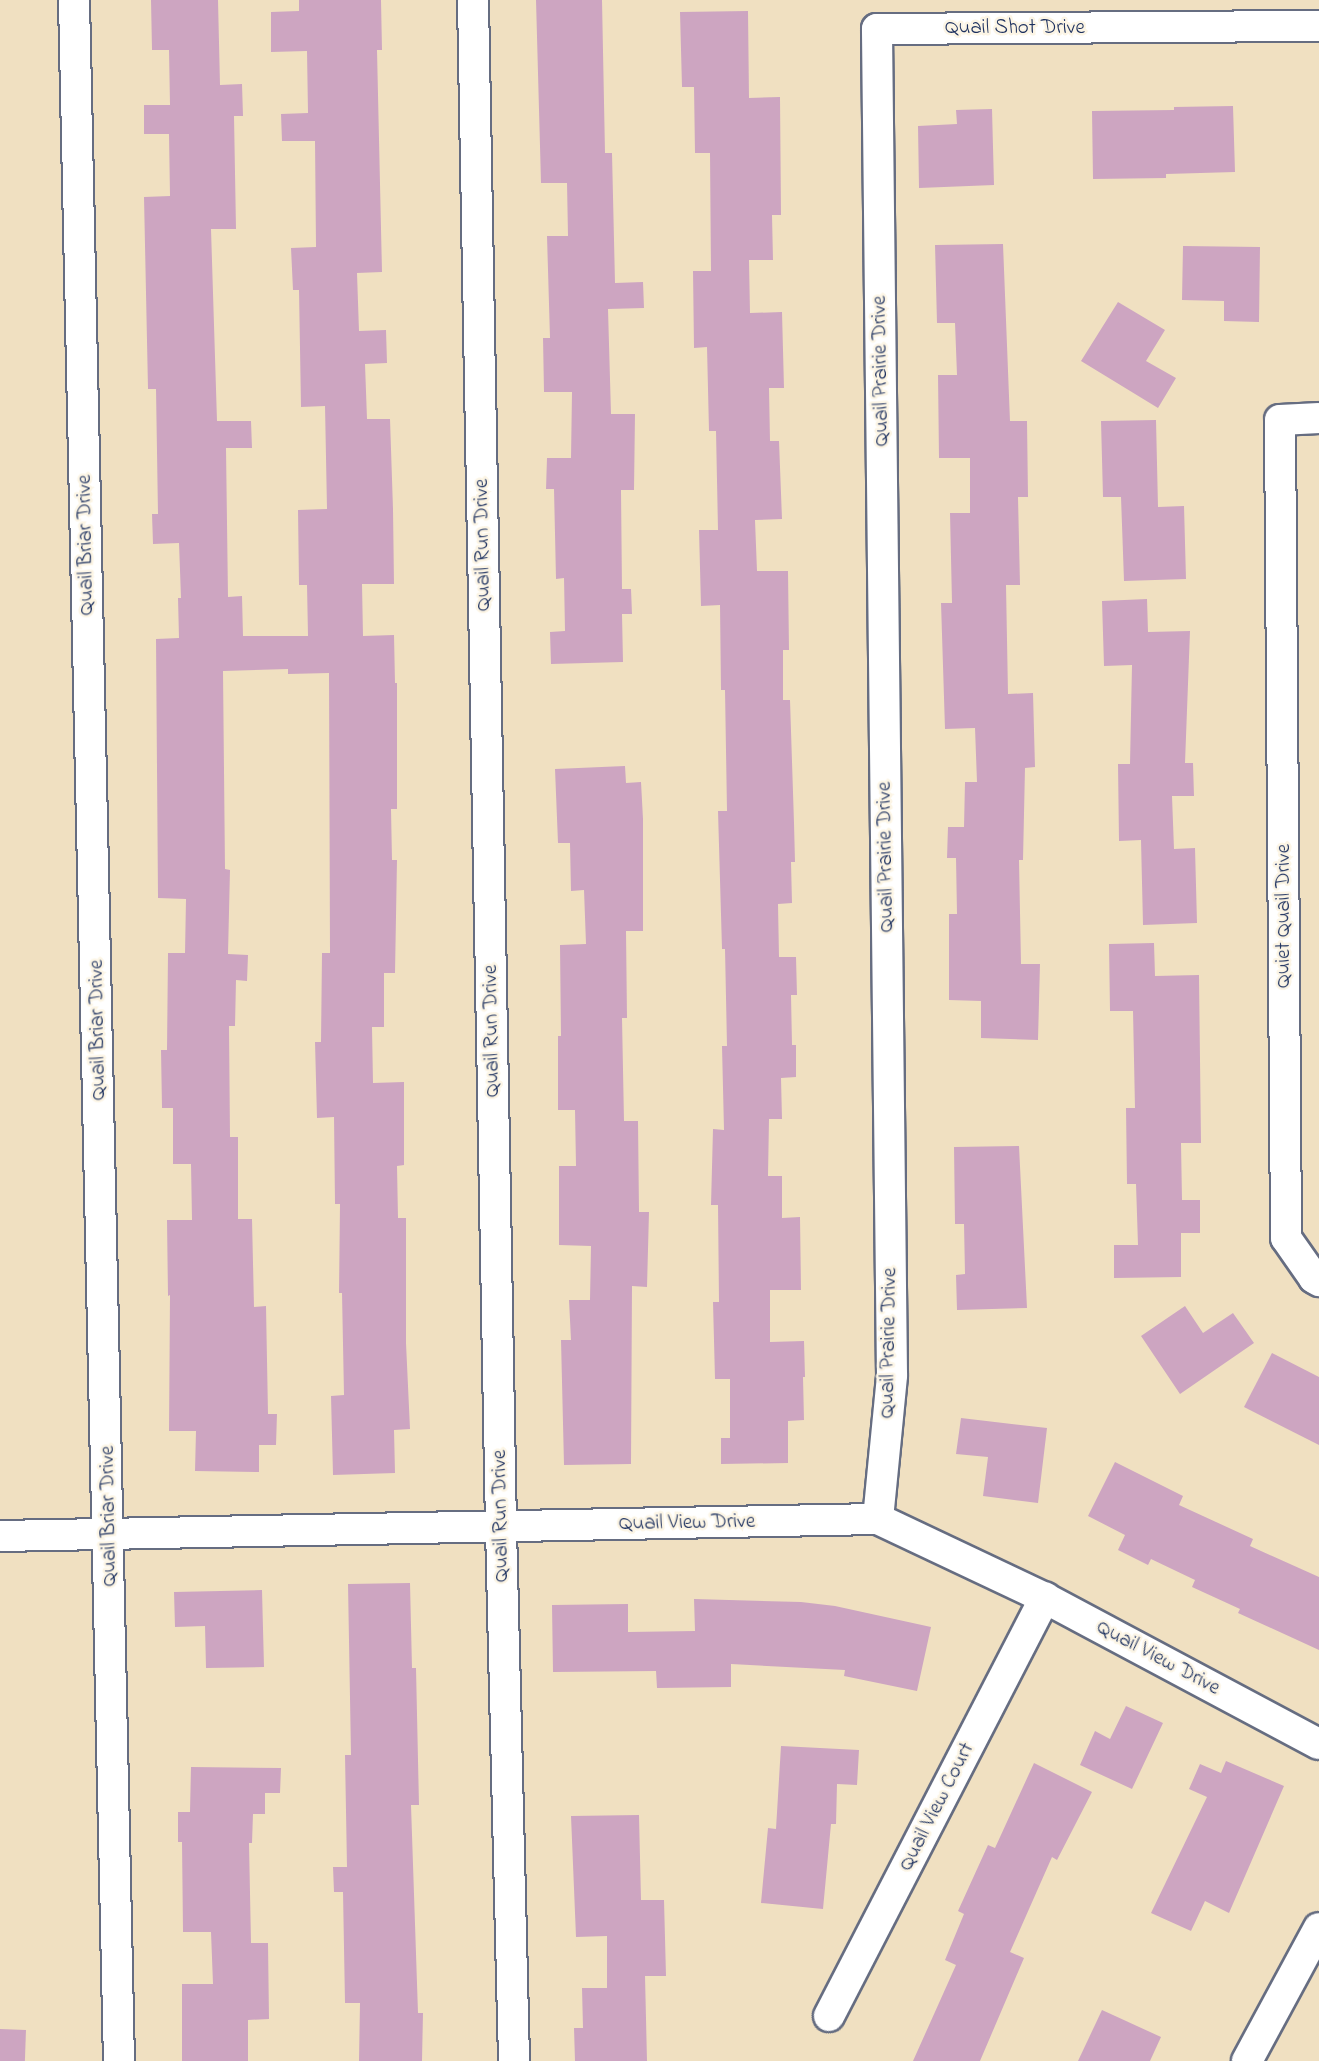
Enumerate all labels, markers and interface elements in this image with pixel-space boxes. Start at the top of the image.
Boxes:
street label: Quail Shot Drive [945,15,1085,41]
street label: Quail Prairie Drive [867,295,895,447]
street label: Quail Briar Drive [72,474,100,616]
street label: Quail Run Drive [469,479,497,611]
street label: Quail Prairie Drive [872,781,900,933]
street label: Quiet Quail Drive [1271,844,1297,988]
street label: Quail Briar Drive [84,959,112,1101]
street label: Quail Run Drive [478,965,506,1097]
street label: Quail Prairie Drive [875,1267,903,1419]
street label: Quail Briar Drive [95,1445,123,1587]
street label: Quail Run Drive [487,1450,515,1582]
street label: Quail View Drive [619,1509,755,1537]
street label: Quail View Drive [1092,1615,1224,1701]
street label: Quail View Court [894,1739,980,1875]

